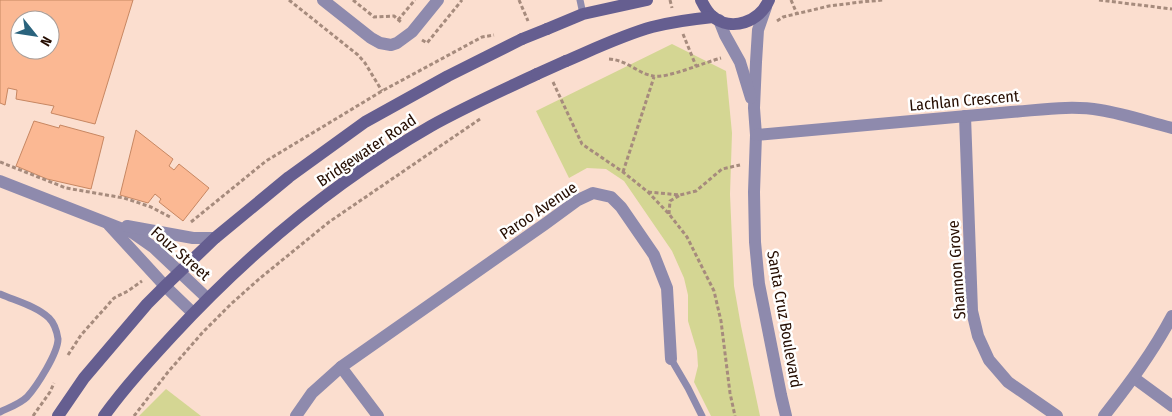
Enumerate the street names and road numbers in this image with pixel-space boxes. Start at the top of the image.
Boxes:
street label: Lachlan Crescent [908,86,1020,115]
street label: Bridgewater Road [313,110,420,191]
street label: Paroo Avenue [496,178,581,243]
street label: Shannon Grove [944,220,969,320]
street label: Fouz Street [147,222,215,285]
street label: Santa Cruz Boulevard [763,249,806,389]

